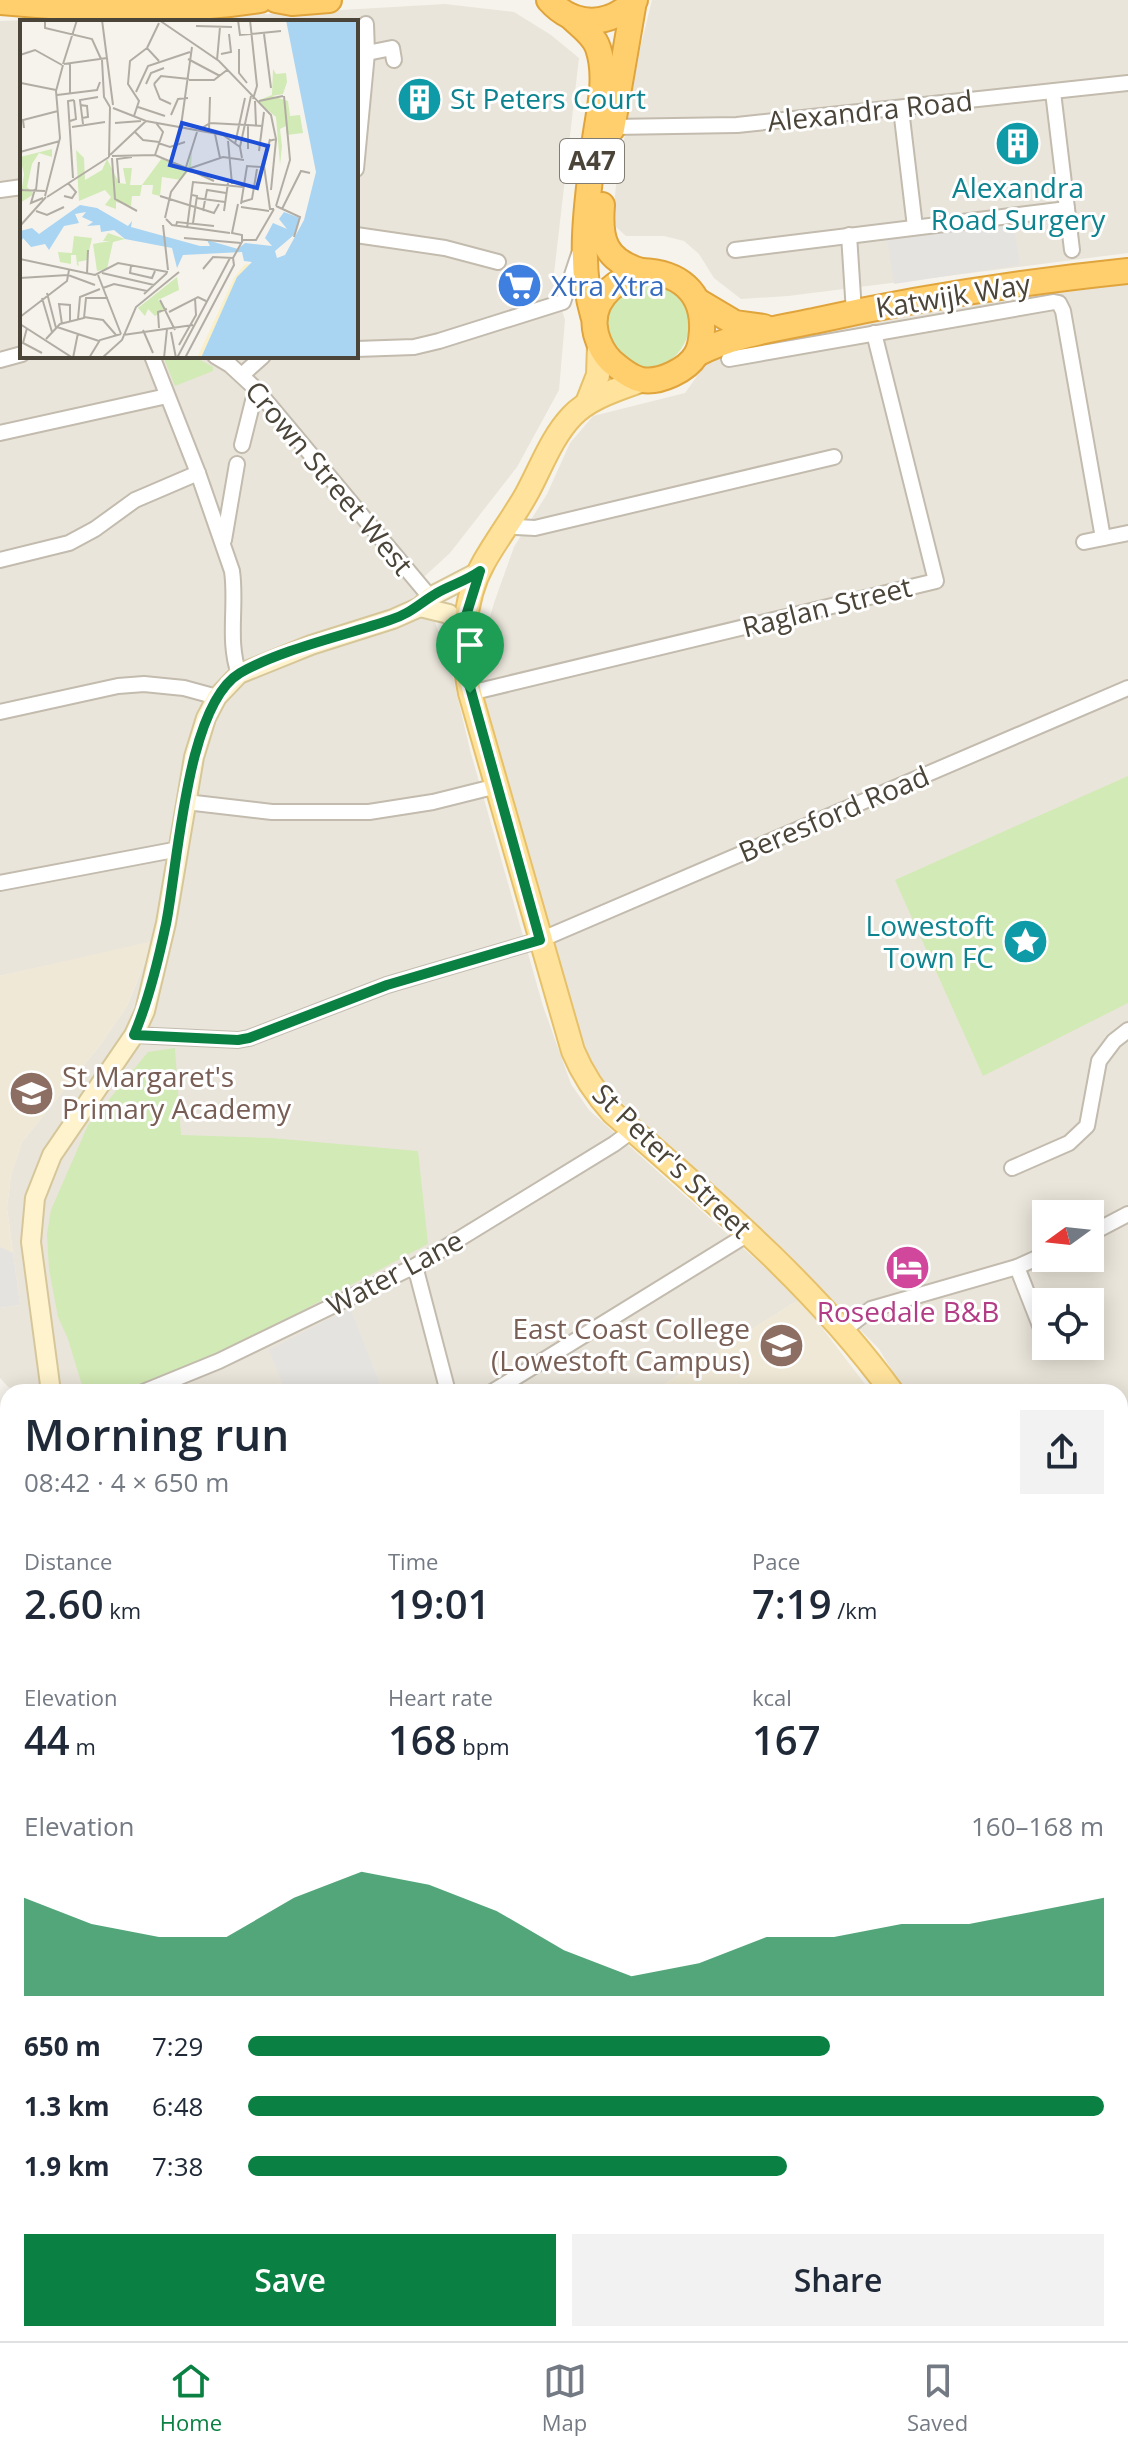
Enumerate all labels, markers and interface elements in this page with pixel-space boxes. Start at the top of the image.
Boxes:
inset map [20,20,358,358]
building icon: St Peters Court [395,75,443,123]
place label: St Peters Court [450,79,646,117]
street label: Alexandra Road [765,80,974,140]
building icon: Alexandra Road Surgery [994,119,1042,167]
road number: A47 [560,139,624,183]
place label: Alexandra Road Surgery [931,168,1106,238]
supermarket icon: Xtra Xtra [496,262,544,310]
street label: Katwijk Way [873,264,1034,326]
place label: Xtra Xtra [551,266,665,304]
street label: Crown Street West [237,372,422,582]
street label: Raglan Street [738,567,915,645]
pin [436,611,504,693]
icon: arrive [448,623,492,667]
street label: Beresford Road [733,756,935,870]
place label: Lowestoft Town FC [866,906,994,976]
place icon: Lowestoft Town FC [1001,918,1049,966]
place label: St Margaret's Primary Academy [62,1057,292,1127]
school or university icon: St Margaret's Primary Academy [7,1069,55,1117]
street label: St Peter's Street [585,1075,760,1246]
north arrow [1032,1200,1104,1272]
map controls [1032,1200,1104,1360]
street label: Water Lane [320,1220,469,1324]
hotel icon: Rosedale B&B [884,1244,932,1292]
button: locate [1032,1288,1104,1360]
place label: Rosedale B&B [817,1292,999,1330]
place label: East Coast College (Lowestoft Campus) [491,1309,750,1379]
school or university icon: East Coast College (Lowestoft Campus) [757,1321,805,1369]
text: Morning run [24,1404,289,1464]
button: share [1020,1410,1104,1494]
text: 08:42 · 4 × 650 m [24,1464,229,1500]
text: Distance [24,1546,112,1576]
text: Time [388,1546,438,1576]
text: Pace [752,1546,800,1576]
text: 2.60 [24,1576,104,1631]
text: 19:01 [388,1576,490,1631]
text: 7:19 [752,1576,832,1631]
text: km [104,1595,141,1625]
text: /km [832,1595,877,1625]
text: Elevation [24,1682,117,1712]
text: Heart rate [388,1682,493,1712]
text: kcal [752,1682,792,1712]
text: 44 [24,1712,70,1767]
text: 168 [388,1712,457,1767]
text: 167 [752,1712,821,1767]
text: m [70,1731,96,1761]
text: bpm [457,1731,510,1761]
text: Elevation [24,1808,134,1844]
text: 160–168 m [971,1808,1104,1844]
text: 650 m [24,2028,101,2064]
text: 7:29 [152,2028,203,2064]
text: 1.3 km [24,2088,110,2124]
text: 6:48 [152,2088,203,2124]
text: 1.9 km [24,2148,110,2184]
text: 7:38 [152,2148,203,2184]
button: Save [24,2234,556,2326]
button: Share [572,2234,1104,2326]
tab: Home [160,2359,222,2437]
tab: Map [542,2359,587,2437]
tab: Saved [907,2359,968,2437]

